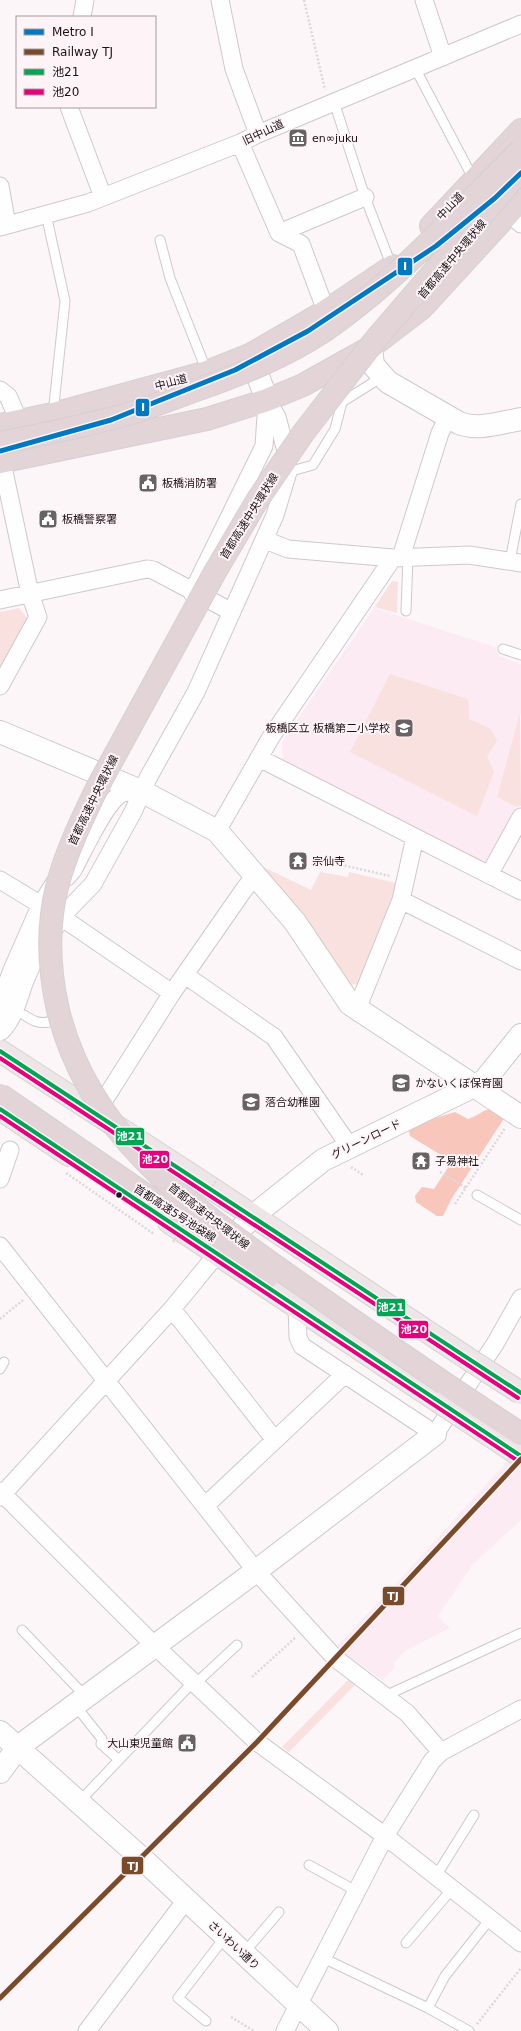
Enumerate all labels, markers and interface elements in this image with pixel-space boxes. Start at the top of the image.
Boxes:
legend [16,16,156,108]
text: Metro I [52,25,94,39]
text: Railway TJ [52,45,113,59]
text: 池21 [52,65,79,79]
text: 池20 [52,85,79,99]
street label: 旧中山道 [241,117,286,148]
museum icon: en∞juku [287,127,309,149]
place label: en∞juku [312,132,358,145]
street label: 中山道 [434,190,466,223]
street label: 首都高速中央環状線 [416,217,489,301]
line badge: I [397,257,413,276]
text: I [403,260,407,273]
street label: 中山道 [154,372,189,393]
line badge: I [135,398,150,417]
text: I [141,401,145,414]
street label: 首都高速中央環状線 [218,471,281,562]
public building icon: 板橋消防署 [137,472,159,494]
place label: 板橋消防署 [162,477,217,490]
public building icon: 板橋警察署 [37,508,59,530]
place label: 板橋警察署 [62,513,117,526]
school or university icon: 板橋区立 板橋第二小学校 [393,717,415,739]
place label: 板橋区立 板橋第二小学校 [266,722,390,735]
street label: 首都高速中央環状線 [66,753,121,848]
temple icon: 宗仙寺 [287,850,309,872]
place label: 宗仙寺 [312,855,345,868]
school or university icon: かないくぼ保育園 [390,1072,412,1094]
place label: かないくぼ保育園 [415,1077,503,1090]
school or university icon: 落合幼稚園 [240,1091,262,1113]
place label: 落合幼稚園 [265,1096,320,1109]
street label: グリーンロード [329,1117,403,1162]
line badge: 池21 [115,1127,145,1146]
text: 池21 [117,1130,143,1143]
line badge: 池20 [139,1150,170,1169]
temple icon: 子易神社 [410,1150,432,1172]
text: 池20 [142,1153,168,1166]
place label: 子易神社 [435,1155,479,1168]
street label: 首都高速中央環状線 [166,1181,252,1252]
street label: 首都高速5号池袋線 [131,1182,218,1245]
unlabelled marker [114,1190,124,1200]
line badge: 池21 [376,1298,406,1317]
text: 池21 [378,1301,404,1314]
line badge: 池20 [398,1320,429,1339]
text: 池20 [401,1323,427,1336]
line badge: TJ [382,1586,405,1606]
text: TJ [387,1590,399,1603]
public building icon: 大山東児童館 [176,1732,198,1754]
place label: 大山東児童館 [107,1737,173,1750]
line badge: TJ [121,1856,144,1875]
text: TJ [127,1860,139,1873]
street label: さいわい通り [205,1918,262,1973]

